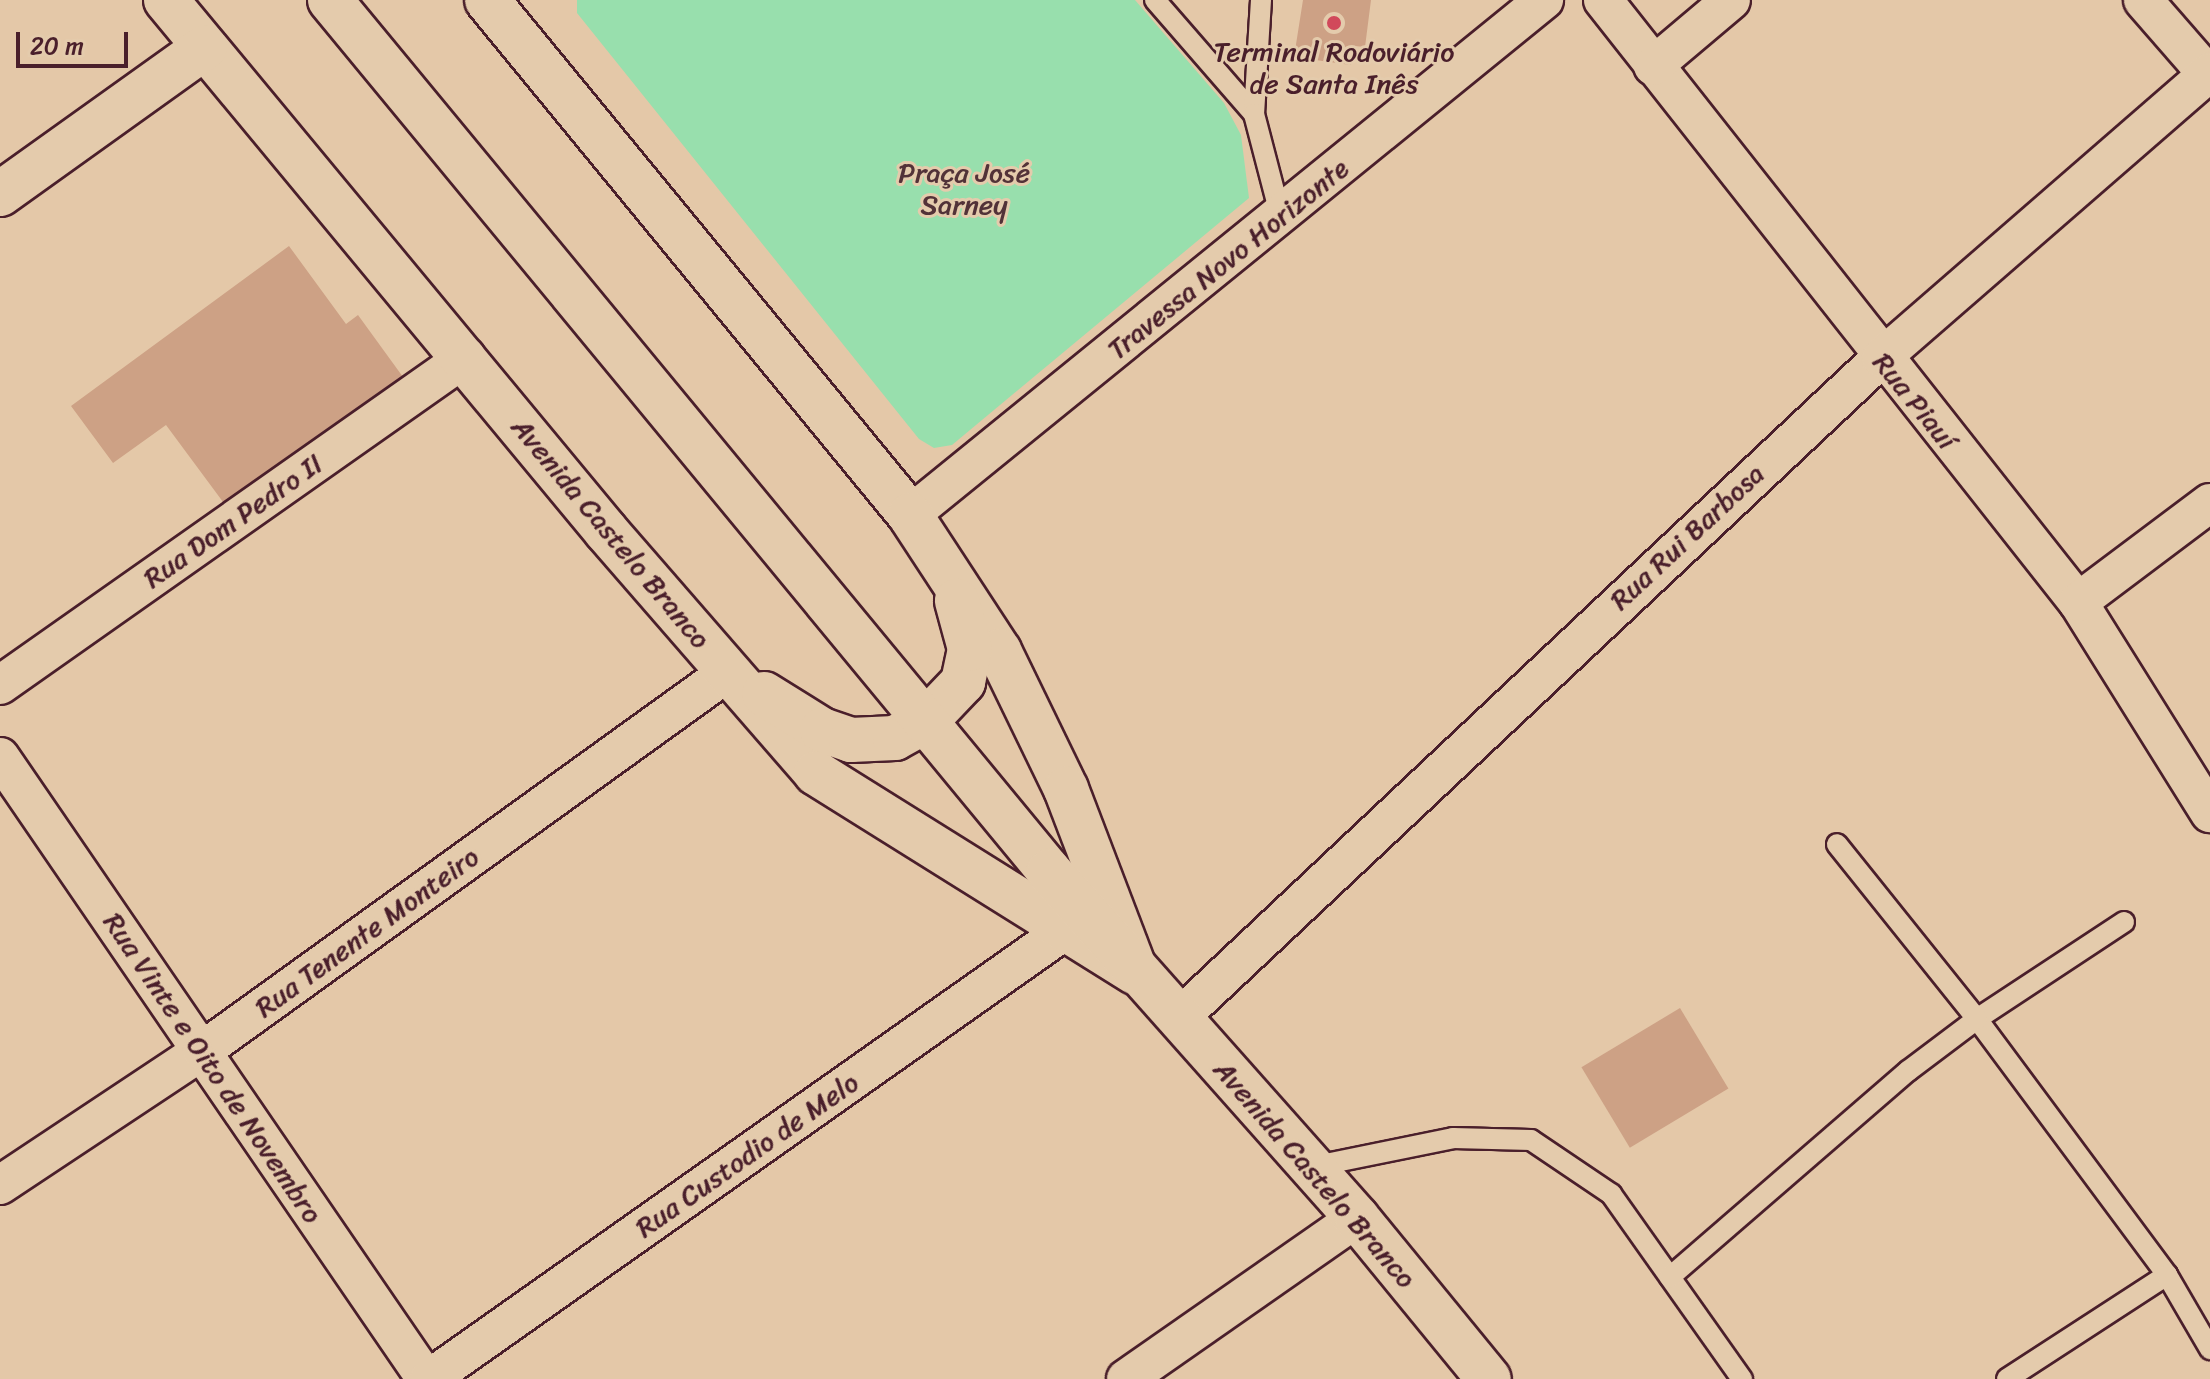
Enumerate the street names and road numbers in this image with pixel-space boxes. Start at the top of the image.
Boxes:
street label: Travessa Novo Horizonte [1100,151,1356,367]
street label: Rua Piauí [1866,346,1964,456]
street label: Avenida Castelo Branco [504,411,718,655]
street label: Rua Dom Pedro II [137,446,329,596]
street label: Rua Rui Barbosa [1603,457,1771,617]
street label: Rua Tenente Monteiro [248,839,486,1025]
street label: Rua Vinte e Oito de Novembro [96,906,330,1230]
street label: Avenida Castelo Branco [1207,1053,1423,1295]
street label: Rua Custodio de Melo [629,1065,865,1245]

